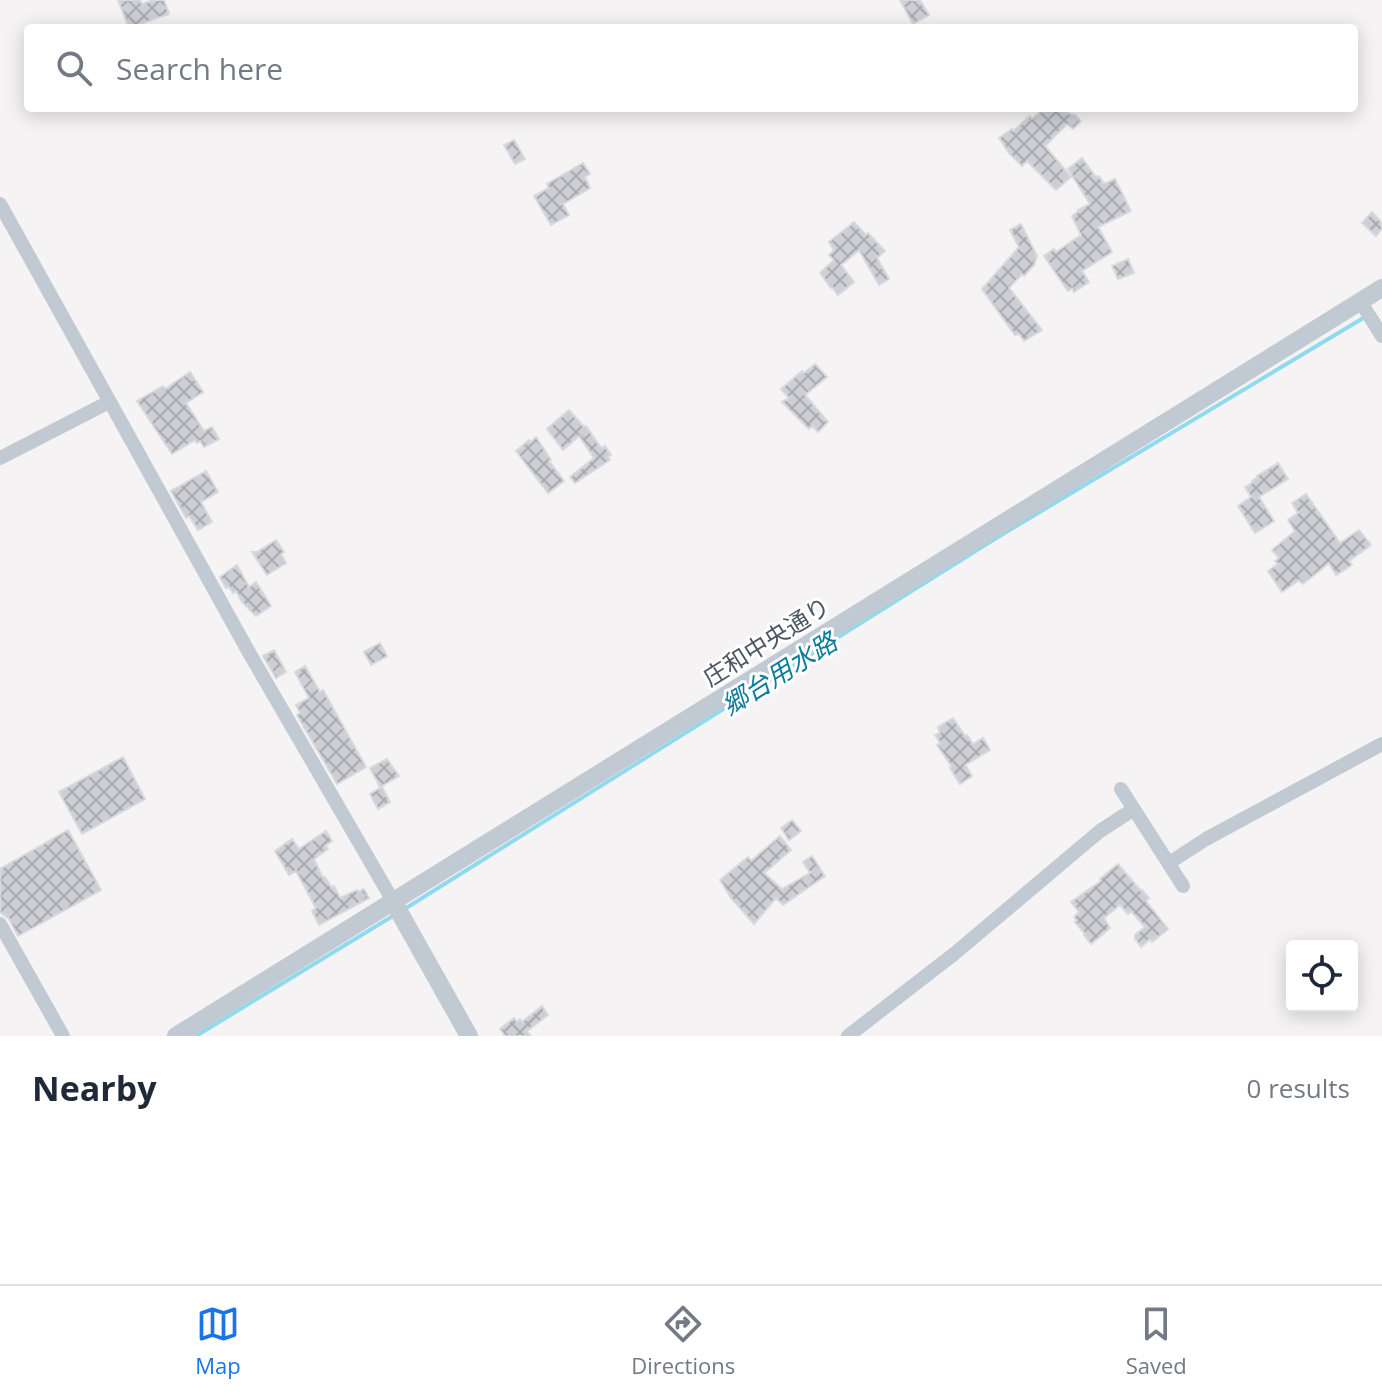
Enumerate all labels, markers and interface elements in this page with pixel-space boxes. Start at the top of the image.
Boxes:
search box [24,24,1358,112]
icon: search [52,46,96,90]
text: Search here [116,48,283,89]
street label: 庄和中央通り [696,589,836,693]
water label: 郷台用水路 [714,622,845,723]
map controls [1286,940,1358,1012]
button: locate [1286,940,1358,1012]
text: Nearby [32,1065,157,1111]
text: 0 results [1247,1070,1350,1106]
tab: Map [195,1302,241,1380]
tab: Directions [631,1302,735,1380]
tab: Saved [1126,1302,1187,1380]

